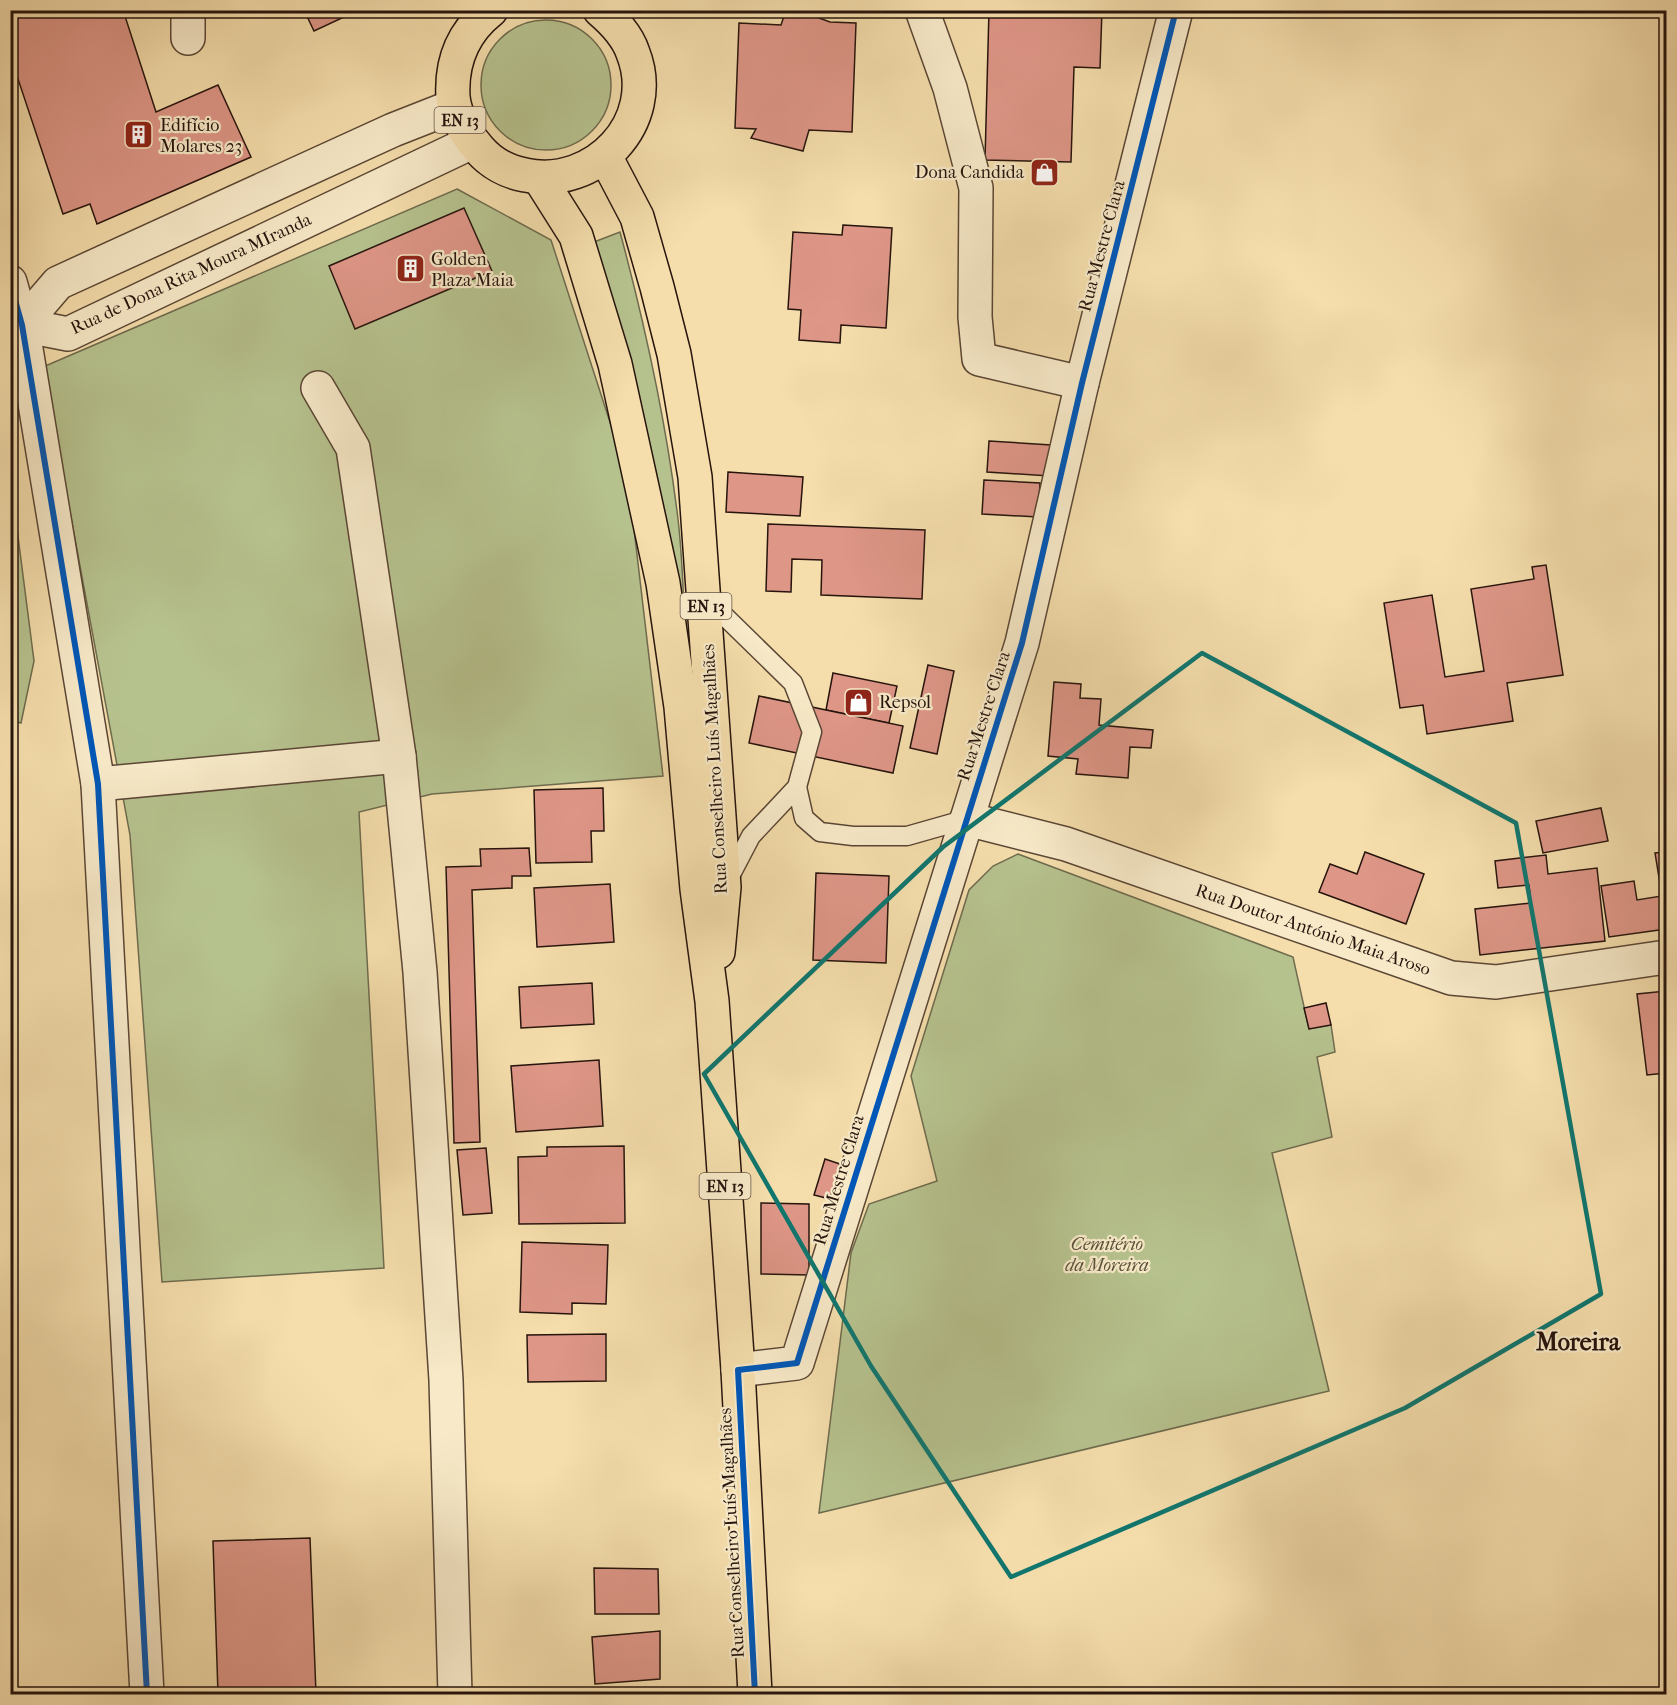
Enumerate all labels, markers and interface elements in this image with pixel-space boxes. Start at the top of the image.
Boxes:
road number: EN 13 [434,107,486,133]
place label: Edifício Molares 23 [160,115,242,157]
building icon: Edifício Molares 23 [123,119,155,151]
shop icon: Dona Candida [1029,156,1061,188]
place label: Dona Candida [915,162,1025,183]
street label: Rua Mestre Clara [1074,177,1130,314]
street label: Rua de Dona Rita Moura MIranda [67,209,315,339]
place label: Golden Plaza Maia [431,249,514,291]
building icon: Golden Plaza Maia [394,253,426,285]
road number: EN 13 [680,593,732,619]
street label: Rua Conselheiro Luís Magalhães [698,643,732,895]
street label: Rua Mestre Clara [953,648,1015,783]
shop icon: Repsol [842,686,874,718]
place label: Repsol [879,692,931,713]
street label: Rua Doutor António Maia Aroso [1193,880,1433,980]
street label: Rua Mestre Clara [809,1112,869,1248]
road number: EN 13 [700,1173,750,1199]
park label: Cemitério da Moreira [1065,1234,1149,1276]
district label: Moreira [1536,1328,1621,1356]
street label: Rua Conselheiro Luís Magalhães [715,1407,749,1659]

